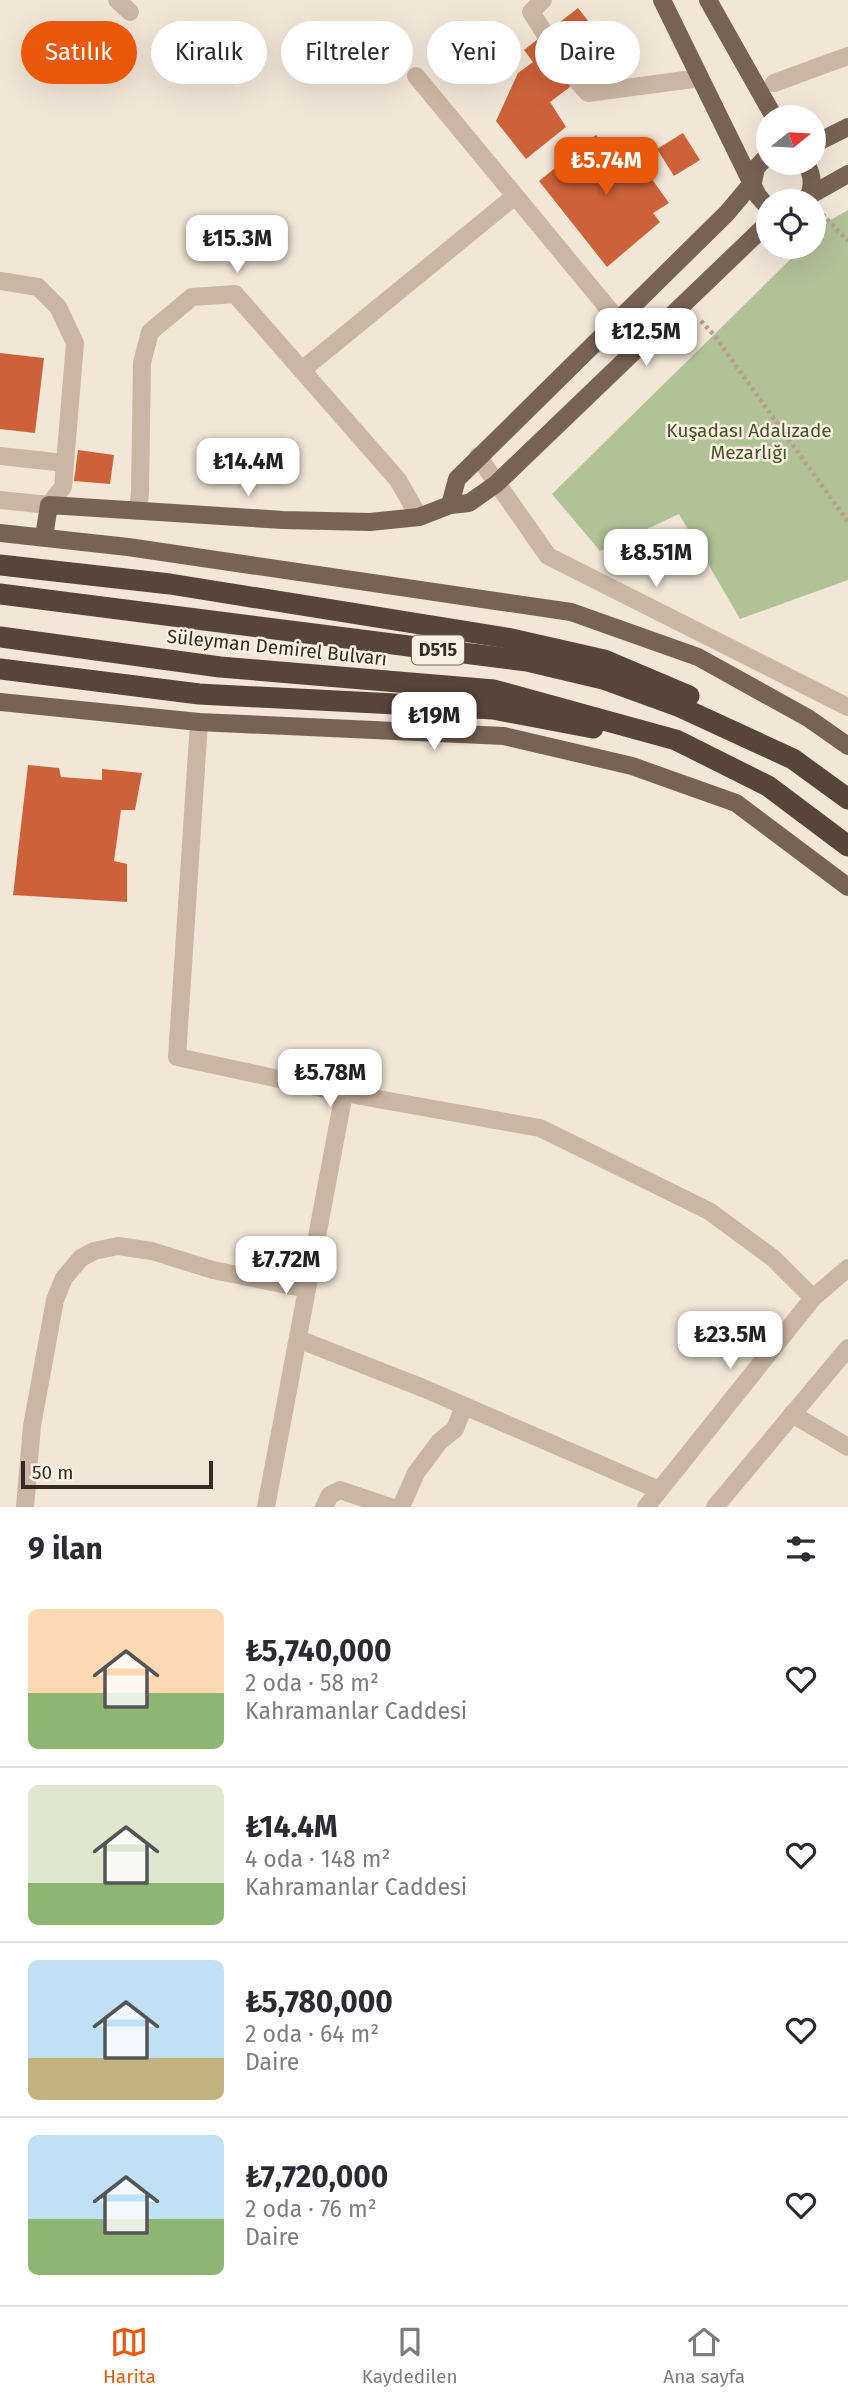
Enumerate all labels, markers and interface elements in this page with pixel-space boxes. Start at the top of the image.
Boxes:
chip: Satılık [21,21,137,84]
chip: Kiralık [151,21,267,84]
chip: Filtreler [281,21,413,84]
chip: Yeni [427,21,521,84]
chip: Daire [535,21,640,84]
north arrow [756,105,826,175]
map controls [756,105,826,259]
pin: ₺5.74M [549,138,663,197]
text: ₺5.74M [570,146,642,174]
button: locate [756,189,826,259]
pin: ₺15.3M [180,216,294,275]
text: ₺15.3M [202,224,272,252]
pin: ₺12.5M [589,308,703,368]
text: ₺12.5M [611,317,681,345]
park label: Kuşadası Adalızade Mezarlığı [666,419,832,464]
pin: ₺14.4M [191,438,305,498]
text: ₺14.4M [213,447,283,475]
pin: ₺8.51M [599,530,713,589]
text: ₺8.51M [620,538,692,566]
street label: Süleyman Demirel Bulvarı [166,624,388,671]
road number: D515 [412,636,464,664]
pin: ₺19M [393,692,475,752]
text: ₺19M [408,701,460,729]
pin: ₺5.78M [273,1050,387,1109]
text: ₺5.78M [294,1058,366,1086]
pin: ₺7.72M [229,1236,343,1296]
text: ₺7.72M [252,1245,320,1273]
pin: ₺23.5M [673,1312,787,1371]
text: ₺23.5M [694,1320,766,1348]
scale bar [21,1458,214,1490]
text: 50 m [32,1461,73,1484]
icon: filters [782,1530,820,1568]
text: 9 ilan [28,1531,103,1567]
text: ₺5,740,000 [245,1633,392,1669]
icon: home [84,1637,168,1721]
icon: heart [782,1660,820,1698]
text: 2 oda · 58 m² [245,1669,379,1697]
text: Kahramanlar Caddesi [245,1697,467,1725]
text: ₺14.4M [245,1809,338,1845]
icon: home [84,1813,168,1897]
icon: heart [782,1836,820,1874]
text: 4 oda · 148 m² [245,1845,391,1873]
text: Kahramanlar Caddesi [245,1873,467,1901]
text: ₺5,780,000 [245,1984,393,2020]
icon: home [84,1988,168,2072]
icon: heart [782,2011,820,2049]
text: 2 oda · 64 m² [245,2020,379,2048]
text: Daire [245,2048,299,2076]
text: ₺7,720,000 [245,2159,388,2195]
icon: home [84,2163,168,2247]
icon: heart [782,2186,820,2224]
text: 2 oda · 76 m² [245,2195,377,2223]
text: Daire [245,2223,299,2251]
tab: Harita [103,2323,156,2388]
tab: Kaydedilen [362,2323,458,2388]
tab: Ana sayfa [663,2323,745,2388]

